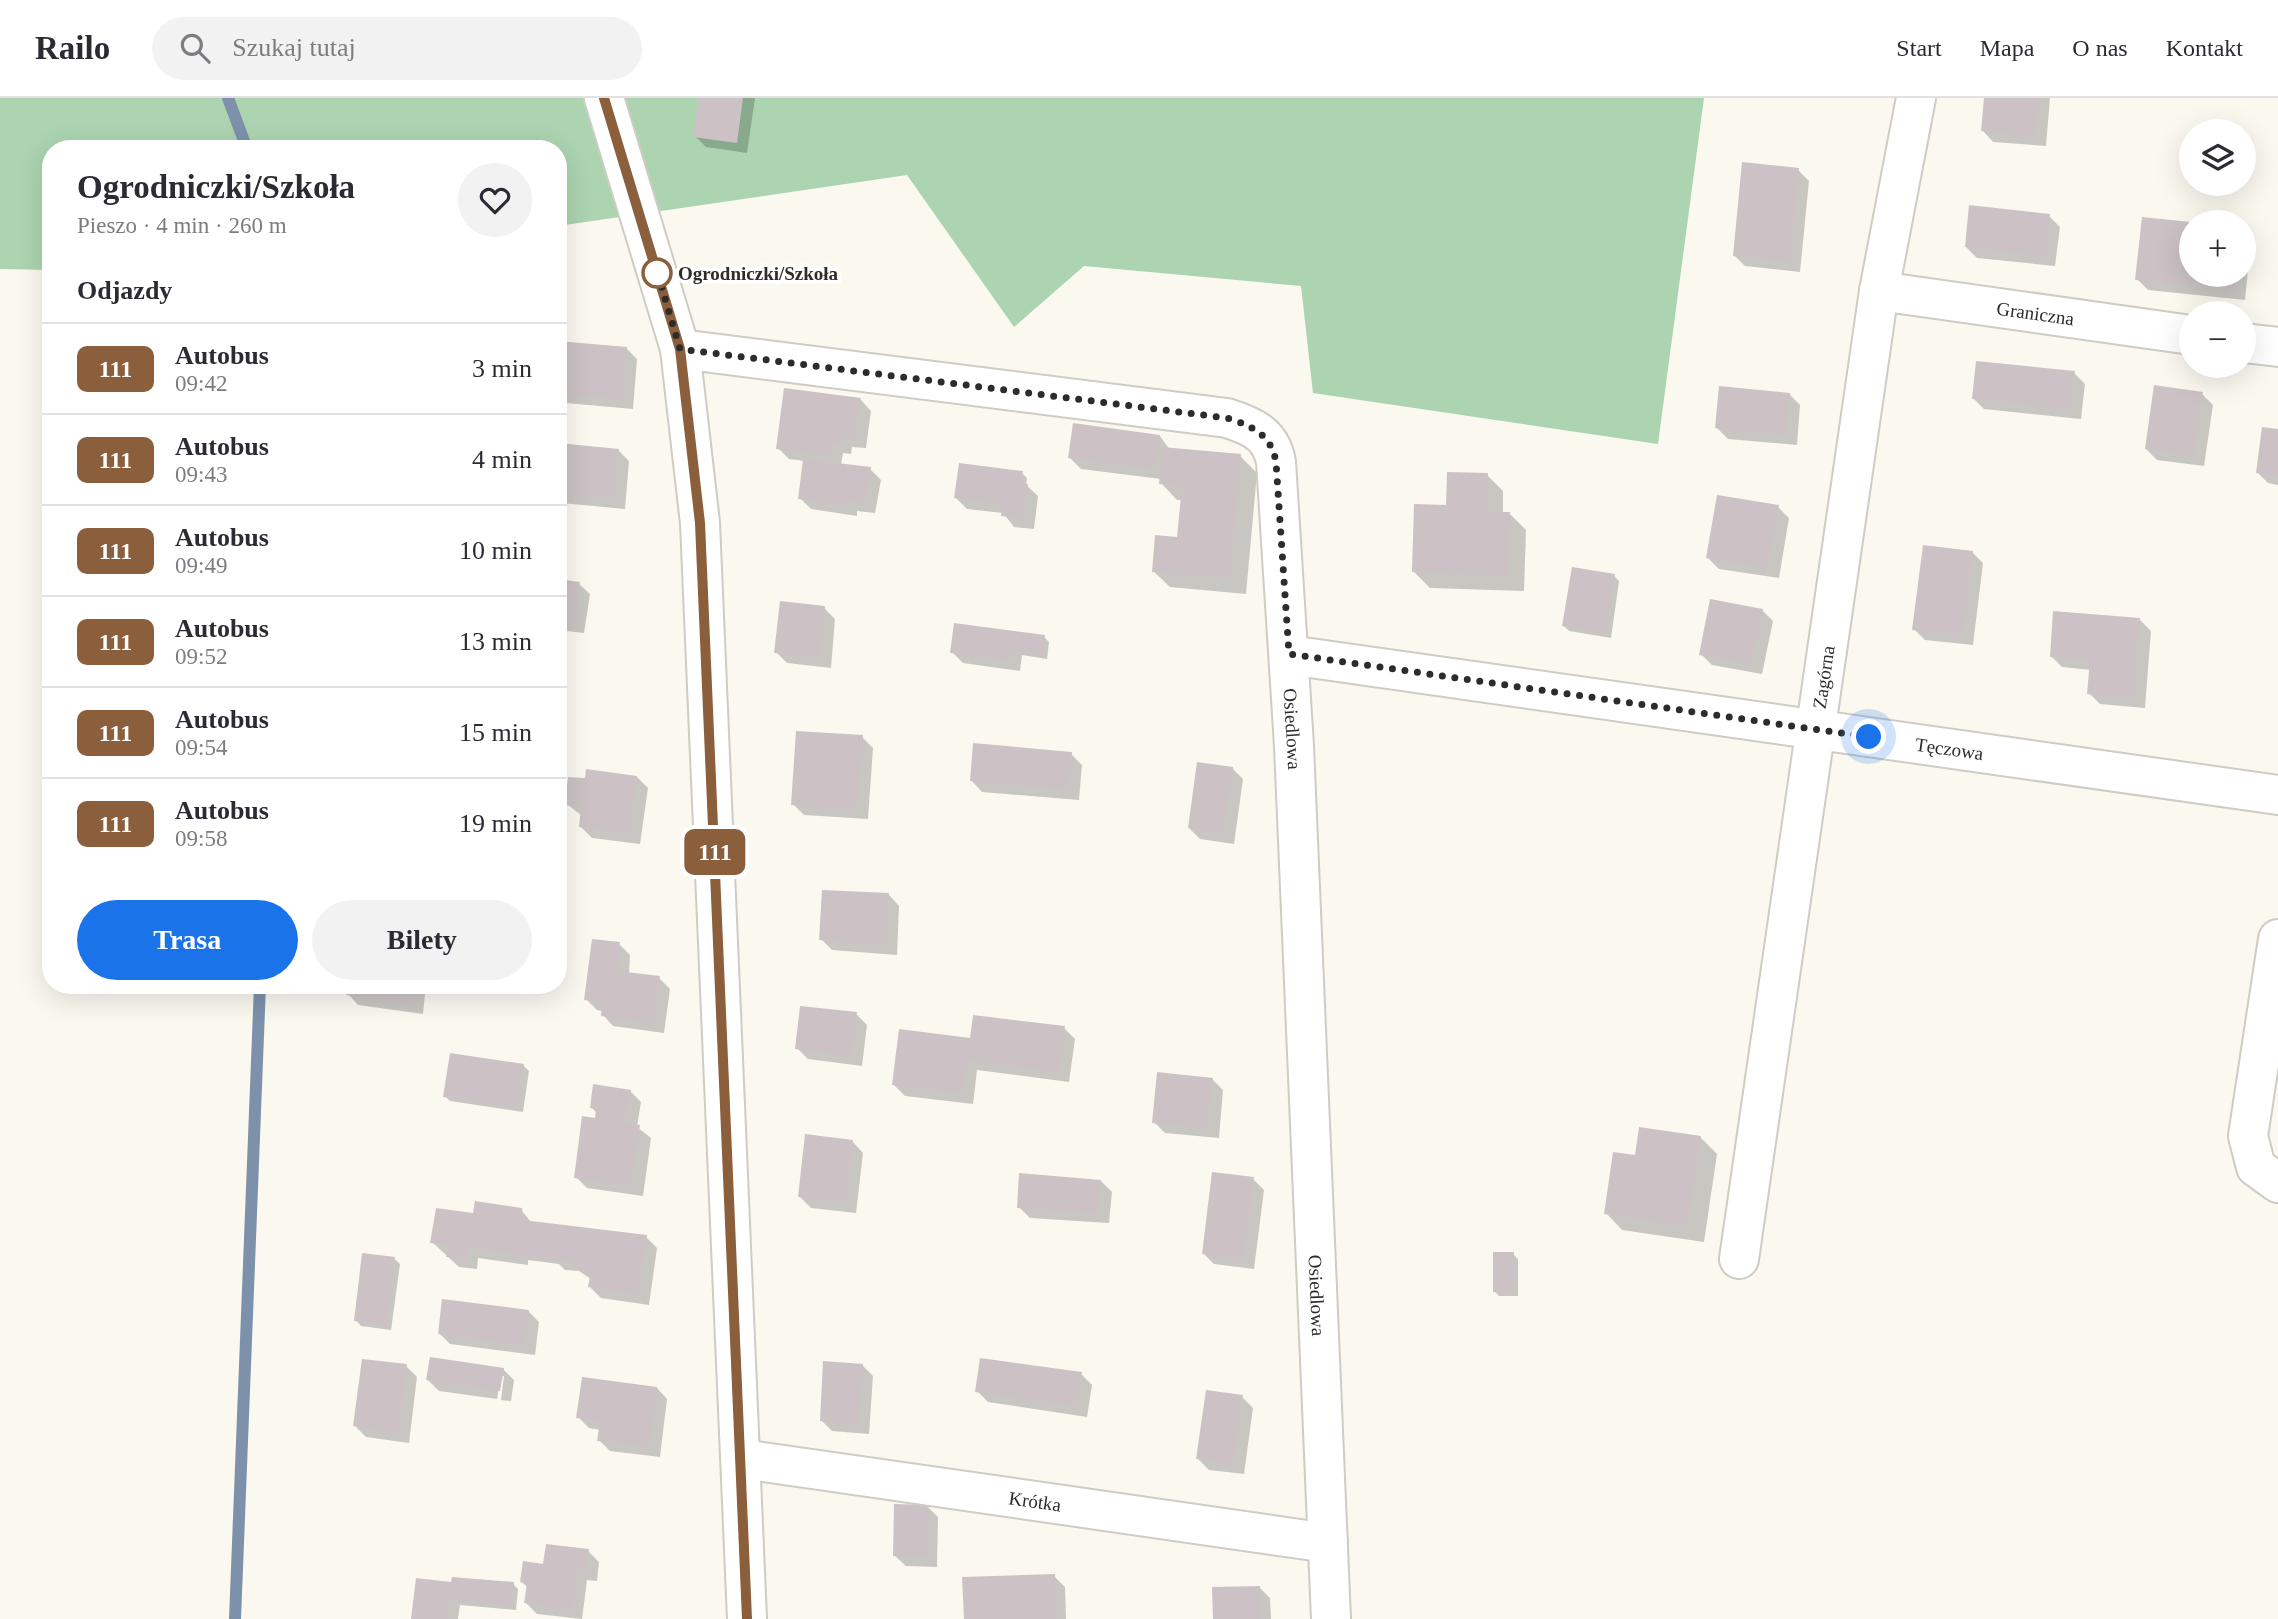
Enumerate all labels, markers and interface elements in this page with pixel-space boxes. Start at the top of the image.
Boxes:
search box [152,17,642,80]
icon: search [176,29,214,67]
text: Railo [35,30,110,66]
text: Szukaj tutaj [232,33,356,62]
text: Start [1896,35,1942,61]
text: Mapa [1980,35,2034,61]
text: O nas [2072,35,2128,61]
text: Kontakt [2166,35,2243,61]
map controls [2179,119,2256,378]
button: layers [2179,119,2256,196]
button: heart [458,163,532,237]
text: Ogrodniczki/Szkoła [77,169,355,205]
button: + [2179,210,2256,287]
text: Pieszo · 4 min · 260 m [77,213,287,238]
marker: Ogrodniczki/Szkoła [642,258,672,288]
place label: Ogrodniczki/Szkoła [678,263,839,284]
text: Odjazdy [77,276,172,305]
street label: Graniczna [1995,297,2076,329]
button: − [2179,301,2256,378]
text: Autobus [175,341,269,370]
text: 3 min [472,354,532,383]
text: 111 [99,356,132,382]
text: 09:42 [175,371,227,396]
text: Autobus [175,432,269,461]
text: 4 min [472,445,532,474]
text: 111 [99,447,132,473]
text: 09:43 [175,462,227,487]
text: Autobus [175,523,269,552]
text: 10 min [459,536,532,565]
text: 111 [99,538,132,564]
text: 09:49 [175,553,227,578]
text: Autobus [175,614,269,643]
text: 13 min [459,627,532,656]
text: 111 [99,629,132,655]
text: 09:52 [175,644,227,669]
street label: Zagórna [1808,644,1838,710]
street label: Osiedlowa [1280,688,1306,771]
text: Autobus [175,705,269,734]
text: 15 min [459,718,532,747]
your location [1851,719,1886,754]
text: 111 [99,720,132,746]
street label: Tęczowa [1914,733,1985,764]
text: 09:54 [175,735,227,760]
text: Autobus [175,796,269,825]
text: 19 min [459,809,532,838]
text: 111 [99,811,132,837]
text: 09:58 [175,826,227,851]
line badge: 111 [675,829,755,875]
text: 111 [698,839,732,865]
button: Trasa [77,900,298,980]
button: Bilety [312,900,532,980]
street label: Osiedlowa [1305,1254,1330,1337]
street label: Krótka [1007,1487,1063,1515]

